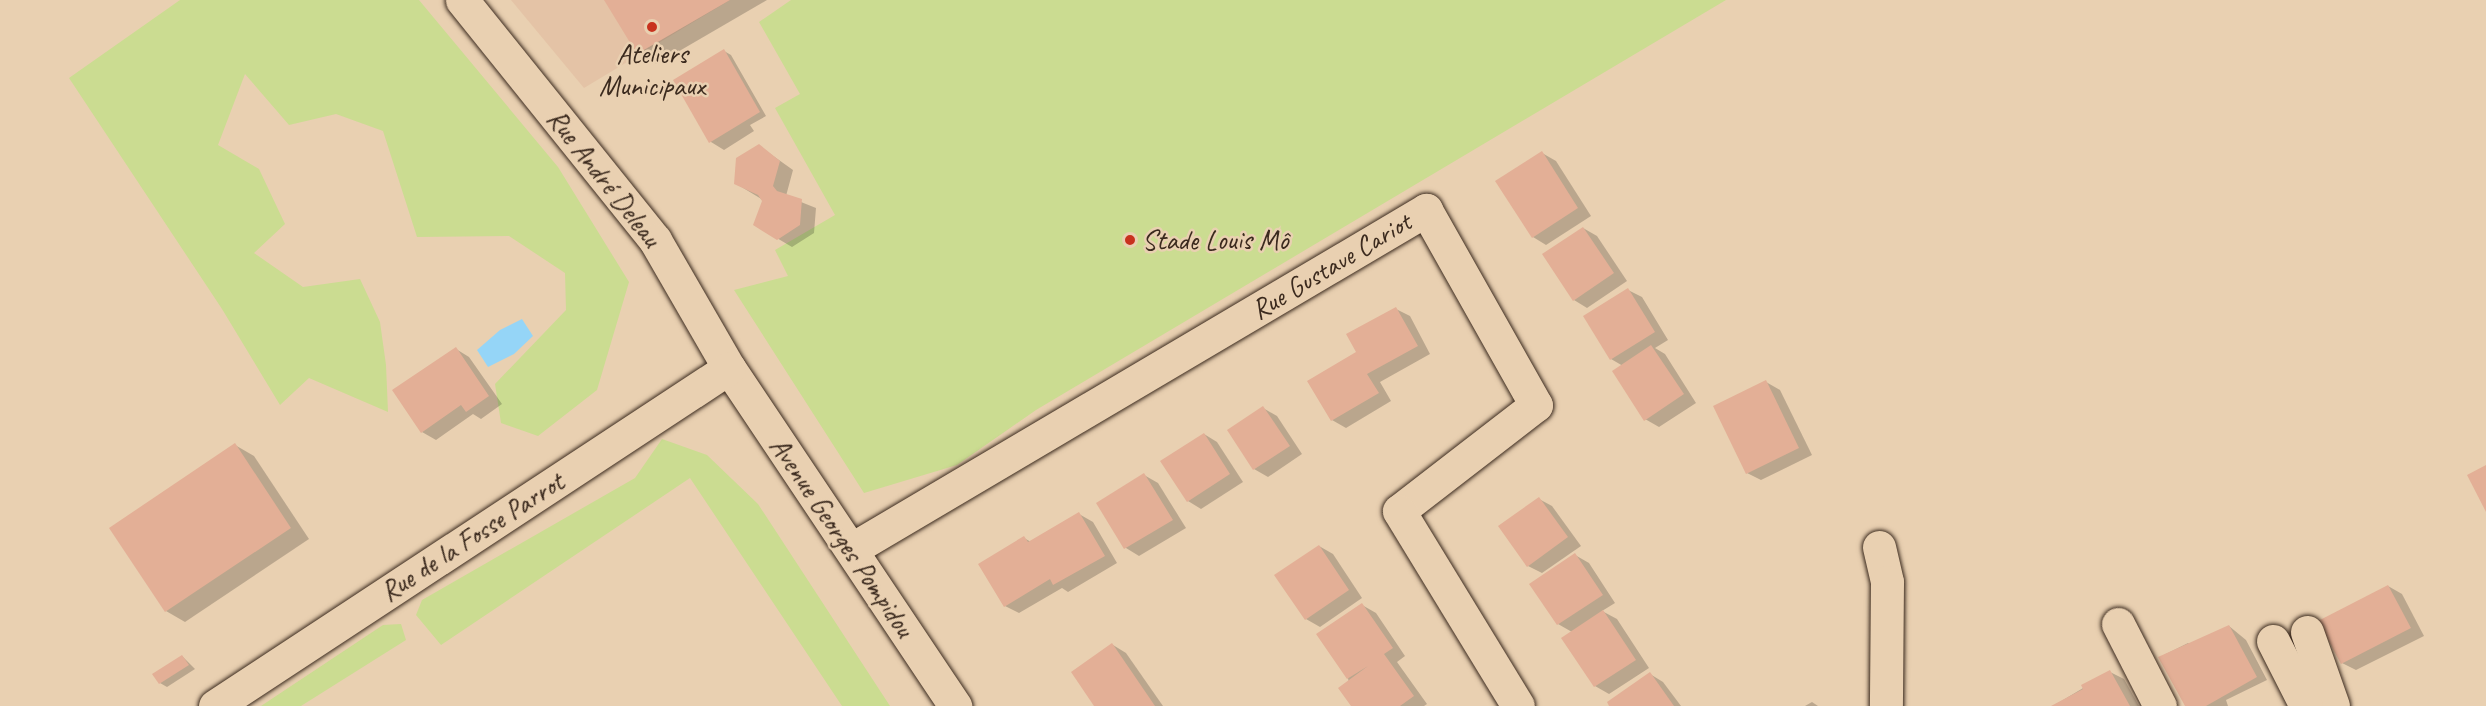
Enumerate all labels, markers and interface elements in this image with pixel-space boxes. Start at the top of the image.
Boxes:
marker: Ateliers Municipaux [645,20,659,34]
place label: Ateliers Municipaux [599,37,705,103]
street label: Rue André Deleau [540,103,668,253]
street label: Rue Gustave Cariot [1245,205,1417,327]
place label: Stade Louis Mô [1142,223,1288,257]
marker: Stade Louis Mô [1123,233,1137,247]
street label: Avenue Georges Pompidou [763,431,921,643]
street label: Rue de la Fosse Parrot [374,465,570,609]

